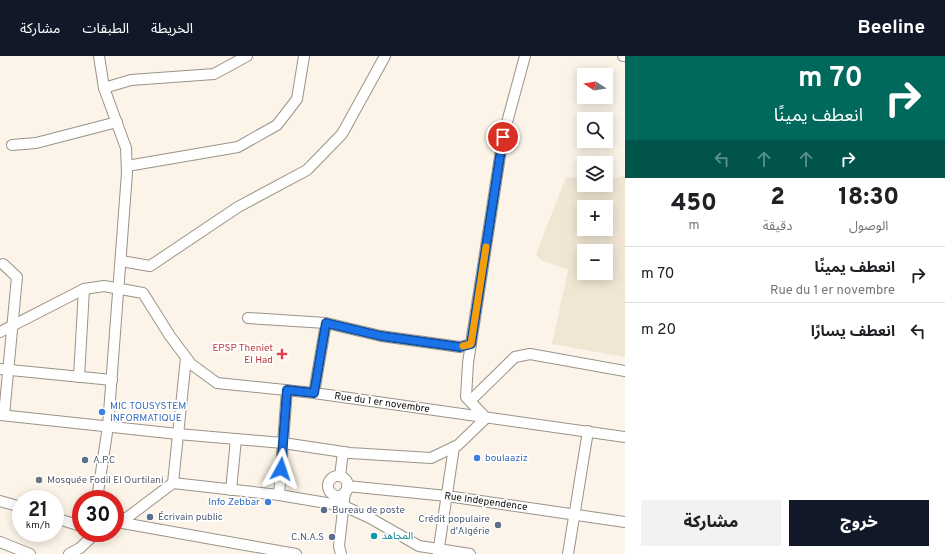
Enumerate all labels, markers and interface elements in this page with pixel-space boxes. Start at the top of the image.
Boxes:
text: Beeline [857,16,925,40]
text: مشاركة [20,21,60,38]
text: الطبقات [82,21,129,38]
text: الخريطة [151,21,193,38]
text: 70 m [798,61,863,97]
north arrow [577,68,613,104]
map controls [577,68,613,280]
icon: right [877,72,929,124]
text: انعطف يمينًا [774,105,863,128]
button: search [577,112,613,148]
pin [486,120,520,154]
icon: arrive [492,126,514,148]
icon: left [711,148,733,170]
icon: ahead [753,148,775,170]
icon: ahead [795,148,817,170]
icon: right [837,148,859,170]
button: layers [577,156,613,192]
text: 2 [770,183,785,213]
text: 18:30 [838,183,899,213]
text: 450 [671,189,717,219]
button: + [577,200,613,236]
text: m [688,218,699,234]
text: دقيقة [763,219,792,235]
text: الوصول [849,219,888,235]
button: − [577,244,613,280]
text: انعطف يمينًا [815,259,895,278]
icon: right [907,264,929,286]
text: 70 m [641,265,674,284]
text: Rue du 1 er novembre [770,283,895,299]
icon: left [907,320,929,342]
text: 20 m [641,321,676,340]
text: انعطف يسارًا [811,323,895,342]
place label: EPSP Theniet El Had [212,342,273,367]
marker: EPSP Theniet El Had [276,348,288,360]
street label: Rue du 1 er novembre [333,390,431,416]
place label: MIC TOUSYSTEM INFORMATIQUE [110,400,186,425]
marker: MIC TOUSYSTEM INFORMATIQUE [97,407,107,417]
position arrow [260,448,302,490]
place label: boulaaziz [485,452,528,465]
marker: boulaaziz [472,453,482,463]
place label: A.P.C [93,454,115,467]
marker: A.P.C [80,455,90,465]
place label: Mosquée Fodil El Ourtilani [47,474,163,487]
marker: Mosquée Fodil El Ourtilani [34,475,44,485]
speed limit sign: 30 [72,490,124,542]
street label: Rue Independence [444,490,528,514]
place label: Info Zebbar [208,496,260,509]
marker: Info Zebbar [263,497,273,507]
text: 21 [28,498,48,524]
button: مشاركة [641,500,781,546]
button: خروج [789,500,929,546]
place label: Bureau de poste [332,504,405,517]
marker: Bureau de poste [319,505,329,515]
place label: Écrivain public [158,511,223,524]
marker: Écrivain public [145,512,155,522]
place label: Crédit populaire d'Algérie [418,513,490,538]
text: km/h [26,519,50,532]
marker: Crédit populaire d'Algérie [493,520,503,530]
place label: المجاهد [382,530,413,543]
place label: C.N.A.S [291,531,324,544]
marker: المجاهد [369,531,379,541]
marker: C.N.A.S [327,532,337,542]

